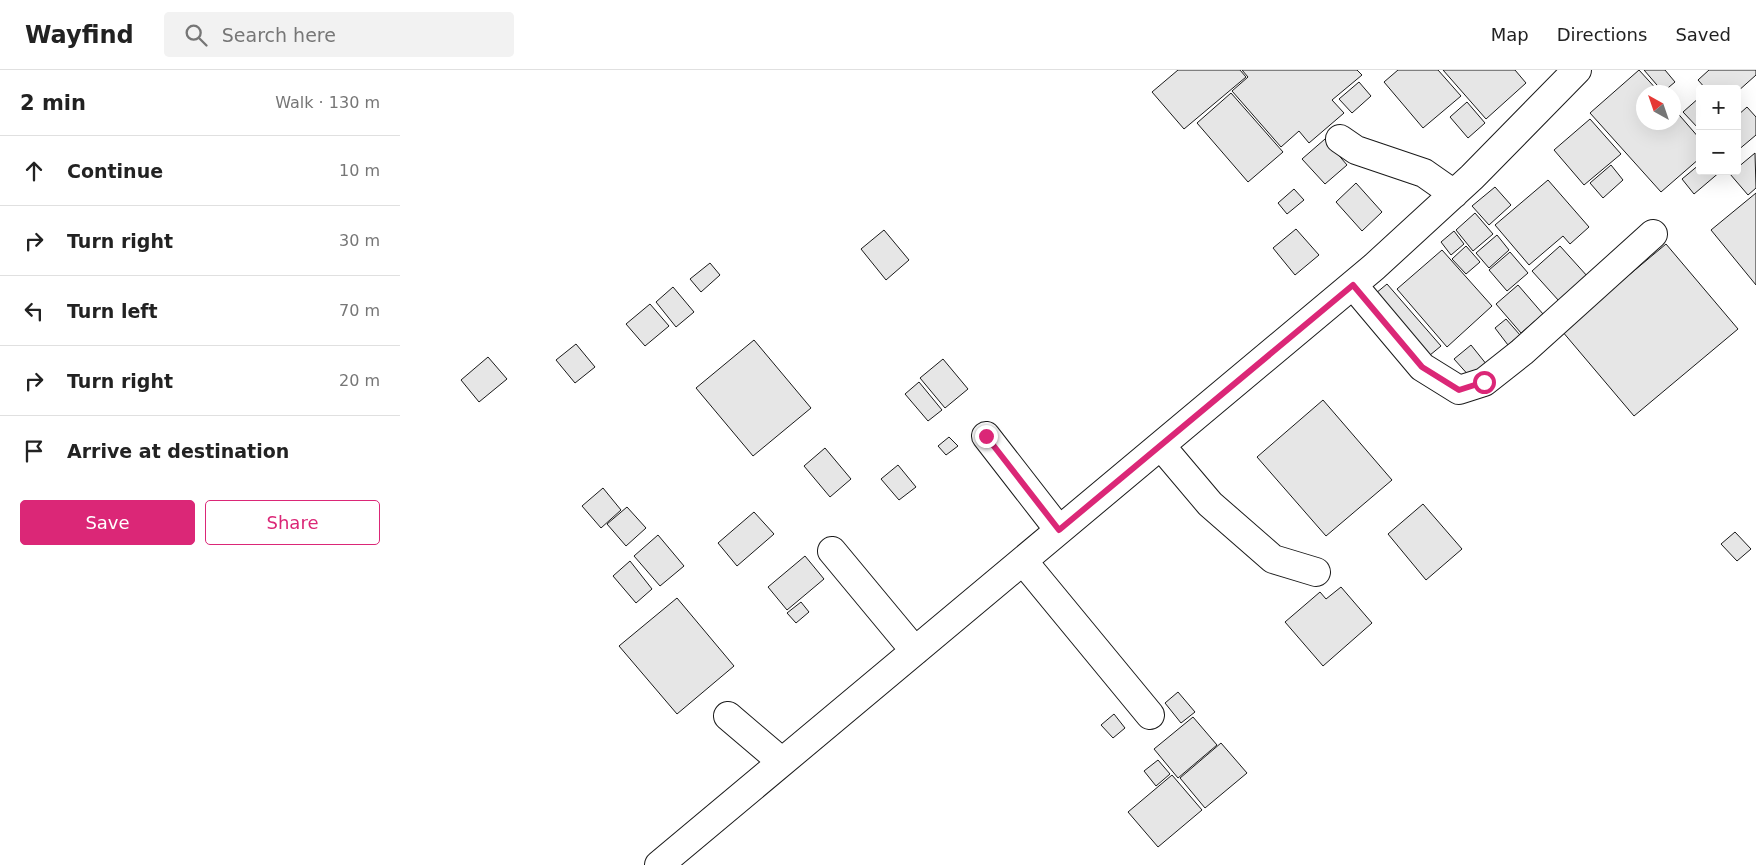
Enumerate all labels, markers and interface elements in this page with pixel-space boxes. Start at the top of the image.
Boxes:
search box [164,12,514,57]
text: Wayfind [25,21,134,49]
icon: search [182,21,210,49]
text: Search here [222,24,336,46]
text: Map [1491,24,1529,45]
text: Directions [1557,24,1647,45]
text: Saved [1675,24,1731,45]
north arrow [1636,85,1681,130]
map controls [1696,85,1741,175]
button: + [1696,85,1741,130]
text: 2 min [20,91,86,115]
text: Walk · 130 m [275,93,380,112]
button: − [1696,130,1741,175]
icon: ahead [20,157,48,185]
text: Continue [67,160,163,182]
text: 10 m [339,161,380,180]
icon: right [20,227,48,255]
text: Turn right [67,230,173,252]
text: 30 m [339,231,380,250]
icon: left [20,297,48,325]
text: Turn left [67,300,158,322]
text: 70 m [339,301,380,320]
icon: right [20,367,48,395]
text: Turn right [67,370,173,392]
text: 20 m [339,371,380,390]
route start [1473,371,1496,394]
route end [975,425,998,448]
icon: arrive [20,437,48,465]
text: Arrive at destination [67,440,289,462]
button: Save [20,500,195,545]
button: Share [205,500,380,545]

